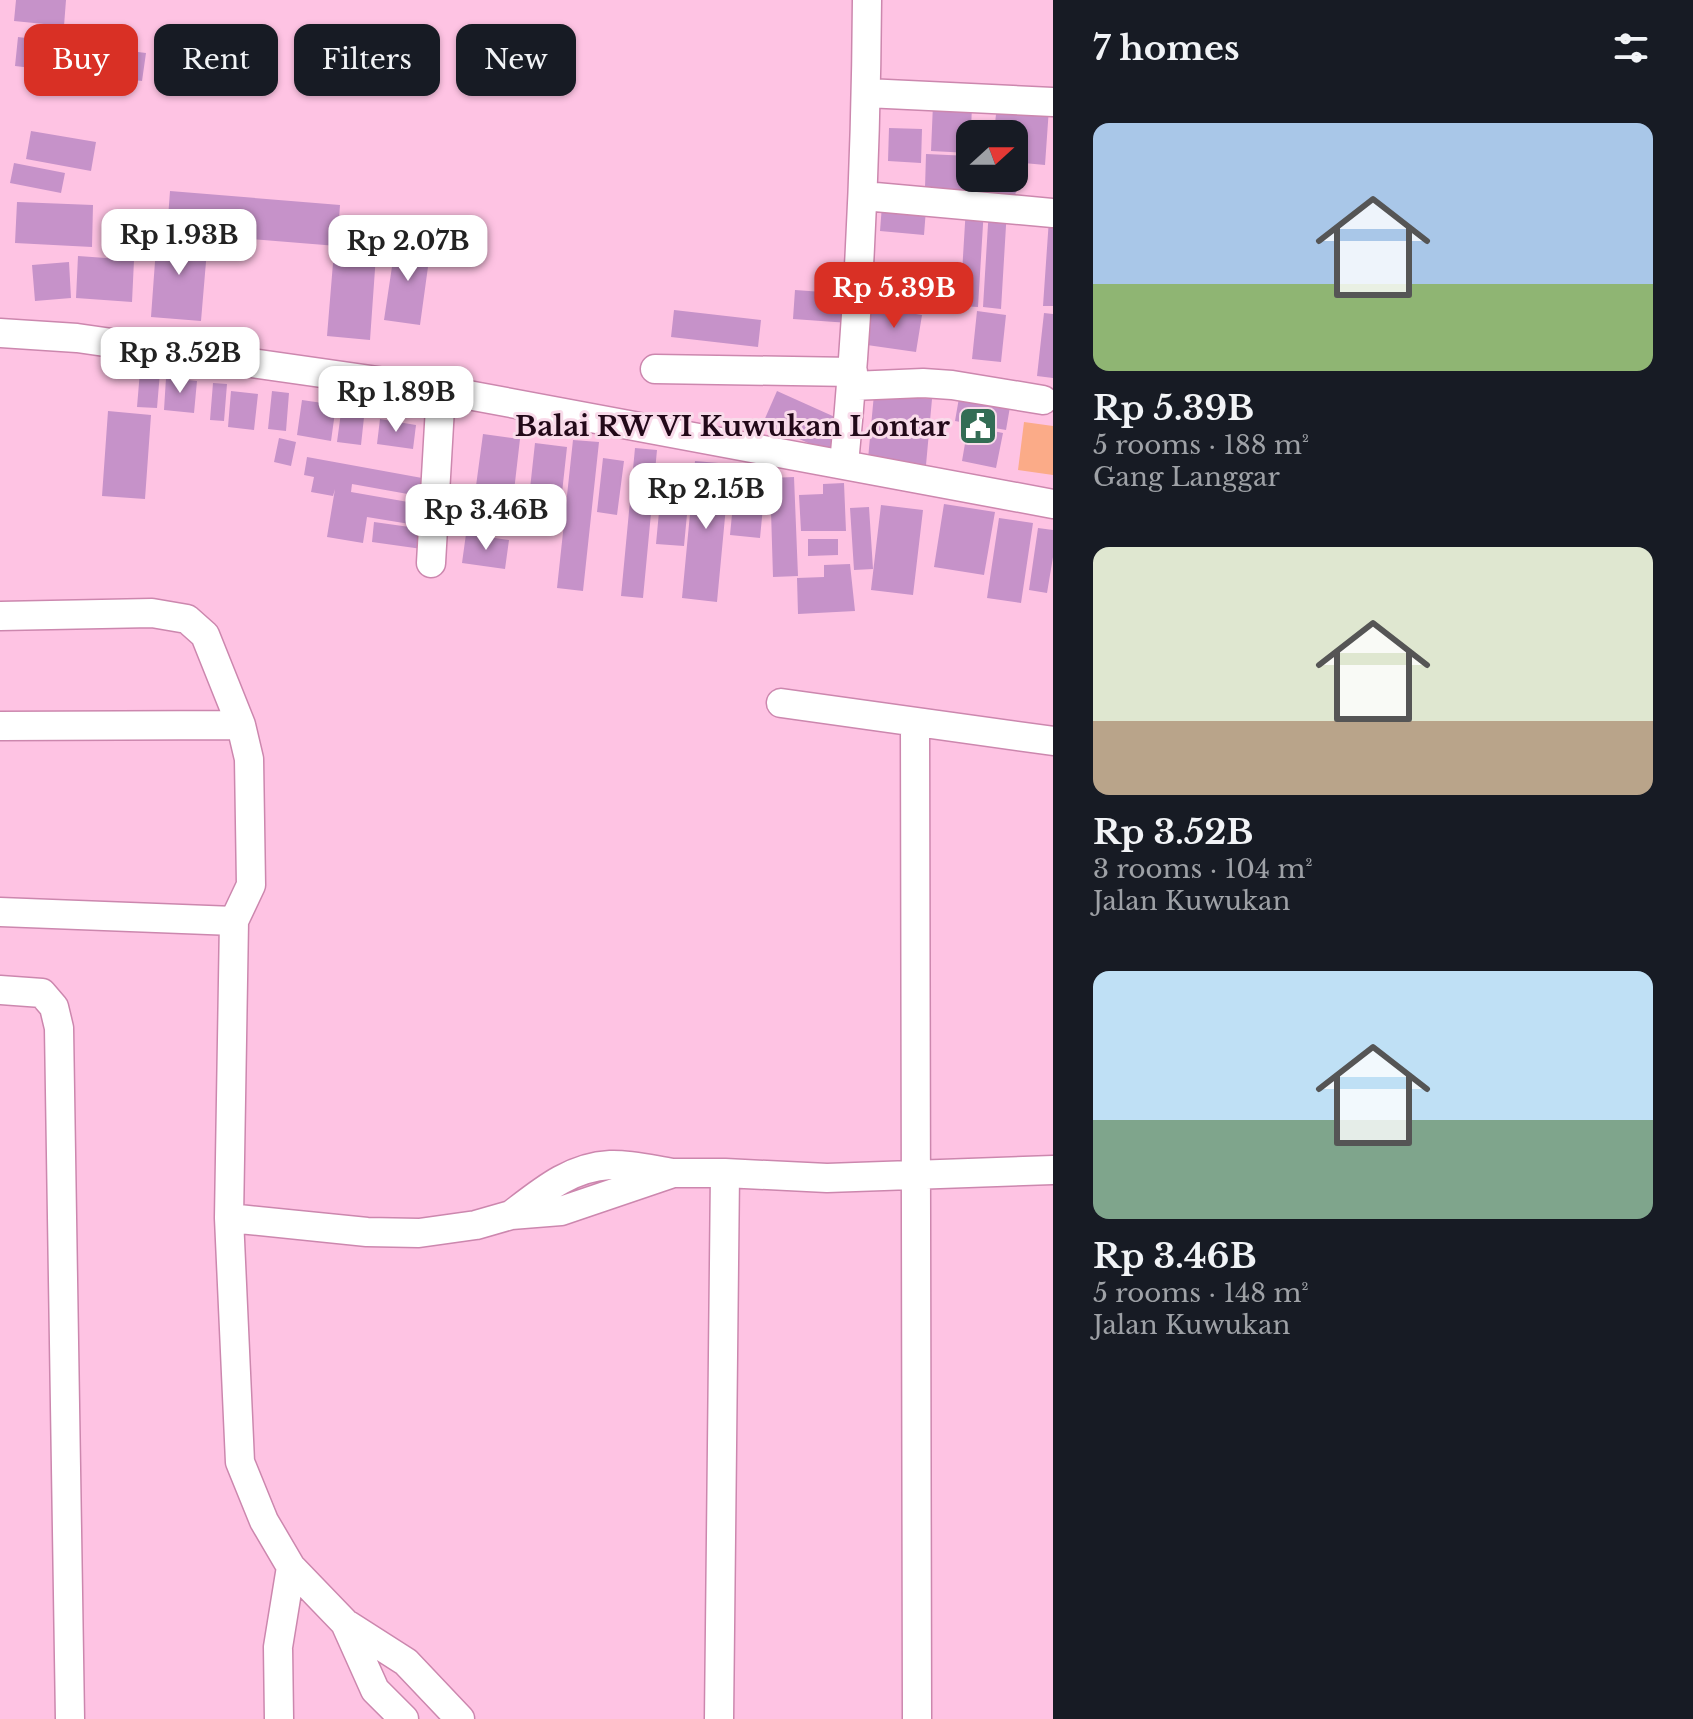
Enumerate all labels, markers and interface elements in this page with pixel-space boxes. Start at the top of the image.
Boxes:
chip: Buy [24,24,138,96]
chip: Rent [154,24,278,96]
chip: Filters [294,24,440,96]
chip: New [456,24,576,96]
icon: filters [1609,26,1653,70]
text: 7 homes [1093,27,1240,69]
north arrow [956,120,1028,192]
map controls [956,120,1028,192]
icon: home [1301,175,1445,319]
pin: Rp 1.93B [96,209,262,277]
pin: Rp 2.07B [325,215,491,283]
text: Rp 1.93B [119,219,239,251]
text: Rp 2.07B [346,225,470,257]
pin: Rp 5.39B [811,262,977,330]
text: Rp 5.39B [832,272,956,304]
pin: Rp 3.52B [97,327,263,395]
text: Rp 3.52B [119,337,241,369]
pin: Rp 1.89B [313,366,479,434]
text: Rp 1.89B [336,376,456,408]
text: Rp 5.39B [1093,387,1254,429]
public building icon: Balai RW VI Kuwukan Lontar [957,405,999,447]
place label: Balai RW VI Kuwukan Lontar [515,409,950,444]
text: 5 rooms · 188 m² [1093,429,1309,461]
text: Gang Langgar [1093,461,1280,493]
pin: Rp 2.15B [623,463,789,531]
text: Rp 2.15B [647,473,765,505]
pin: Rp 3.46B [403,484,569,552]
text: Rp 3.46B [423,494,549,526]
icon: home [1301,599,1445,743]
text: Rp 3.52B [1093,811,1253,853]
text: 3 rooms · 104 m² [1093,853,1313,885]
text: Jalan Kuwukan [1093,885,1290,917]
icon: home [1301,1023,1445,1167]
text: Rp 3.46B [1093,1235,1257,1277]
text: 5 rooms · 148 m² [1093,1277,1309,1309]
text: Jalan Kuwukan [1093,1309,1290,1341]

